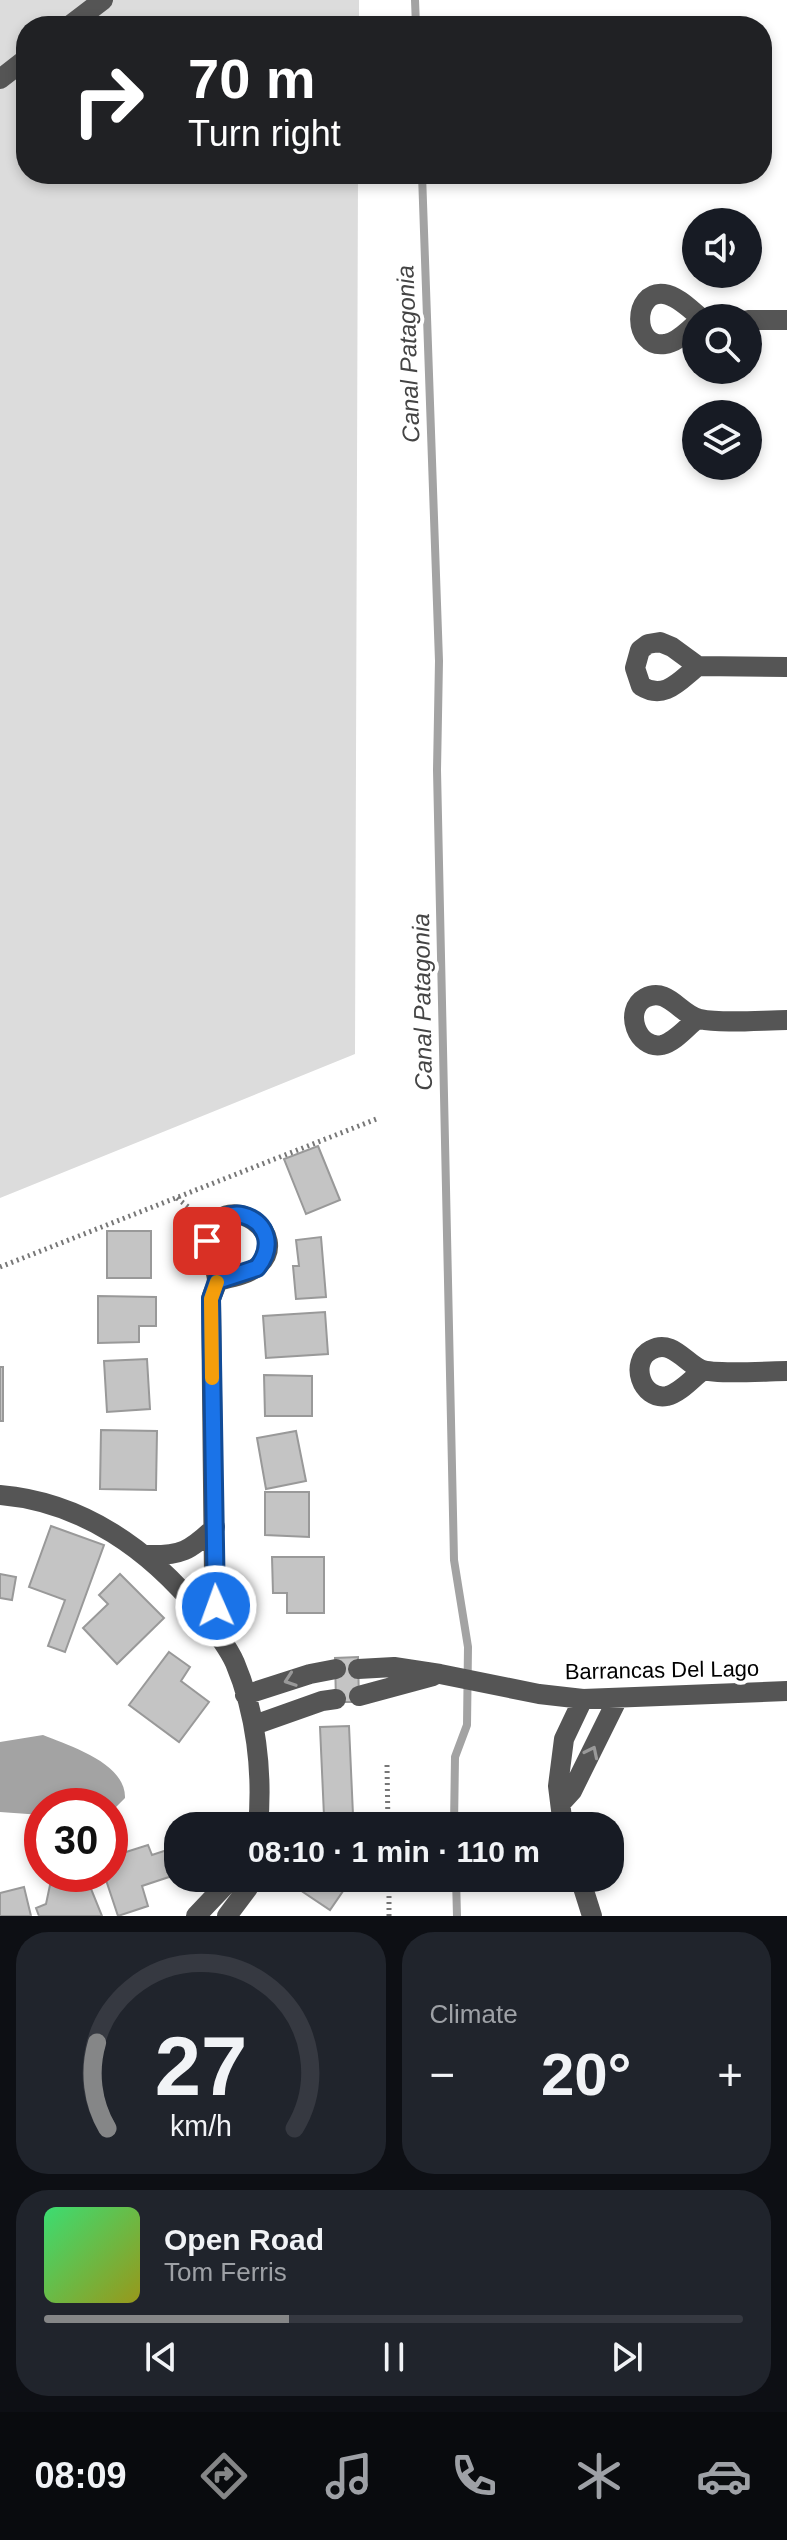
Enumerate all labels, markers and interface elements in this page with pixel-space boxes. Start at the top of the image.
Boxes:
text: 70 m [188,47,316,110]
icon: right [56,48,160,152]
text: Turn right [188,113,341,154]
map controls [682,208,762,480]
button: sound [682,208,762,288]
water label: Canal Patagonia [391,265,425,443]
button: search [682,304,762,384]
button: layers [682,400,762,480]
water label: Canal Patagonia [407,913,437,1091]
pin [173,1207,241,1275]
icon: arrive [185,1219,229,1263]
position arrow [174,1564,258,1648]
street label: Barrancas Del Lago [565,1656,759,1684]
one-way arrow [284,1671,298,1687]
one-way arrow [583,1745,598,1760]
speed limit sign: 30 [24,1788,128,1892]
text: 08:10 · 1 min · 110 m [248,1835,540,1868]
text: Climate [430,1999,518,2029]
text: 27 [154,2020,247,2113]
text: 20° [541,2041,632,2108]
text: − [430,2050,455,2099]
text: + [717,2050,743,2099]
text: km/h [170,2110,232,2142]
text: Open Road [164,2223,324,2256]
text: Tom Ferris [164,2257,287,2287]
icon: previous [139,2335,183,2379]
icon: pause [372,2335,416,2379]
icon: next [605,2335,649,2379]
icon: directions [196,2448,252,2504]
icon: music [321,2448,377,2504]
icon: phone [446,2448,502,2504]
icon: climate [571,2448,627,2504]
icon: car [696,2448,752,2504]
text: 08:09 [35,2455,127,2496]

